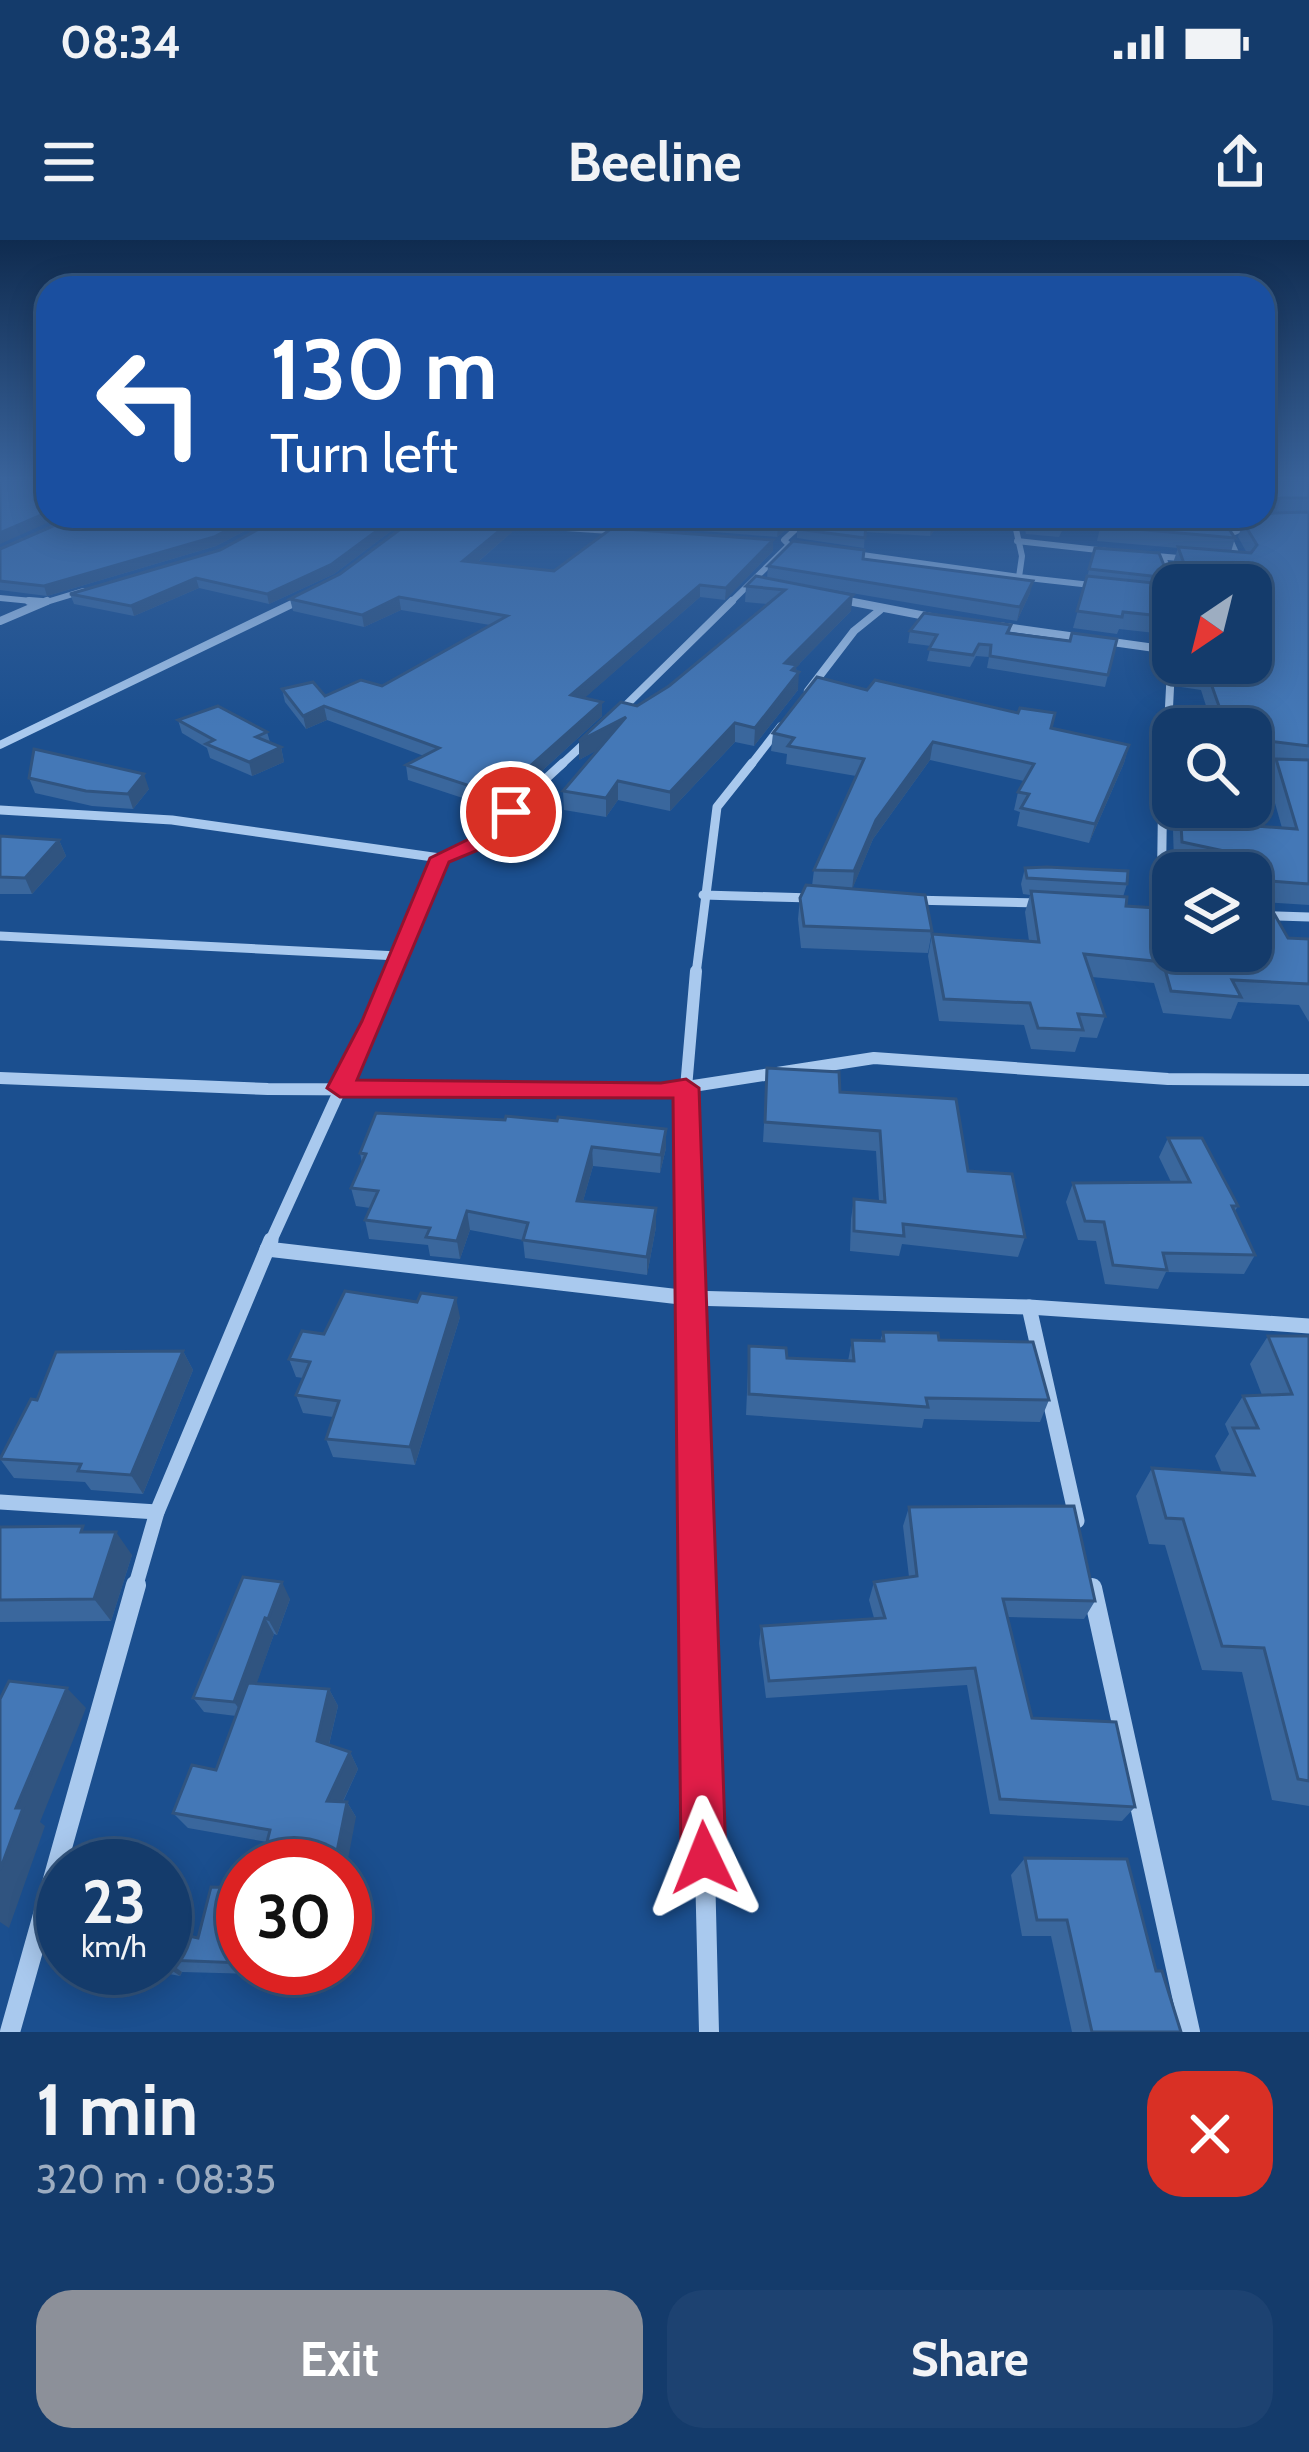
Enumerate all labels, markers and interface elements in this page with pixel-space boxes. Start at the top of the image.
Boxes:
text: 08:34 [60,15,181,69]
icon: menu [36,129,102,195]
text: Beeline [567,129,742,195]
icon: share [1207,129,1273,195]
text: 130 m [270,318,497,420]
icon: left [72,324,228,480]
text: Turn left [270,420,458,486]
north arrow [1152,564,1272,684]
map controls [1152,564,1272,972]
button: search [1152,708,1272,828]
pin [460,761,562,863]
icon: arrive [478,779,544,845]
button: layers [1152,852,1272,972]
position arrow [641,1795,767,1921]
speed limit sign: 30 [216,1839,372,1995]
text: 23 [82,1865,146,1938]
text: km/h [81,1928,147,1965]
text: 1 min [36,2066,198,2153]
button: close [1147,2071,1273,2197]
text: 320 m · 08:35 [36,2155,276,2203]
button: Exit [36,2290,643,2428]
button: Share [667,2290,1273,2428]

